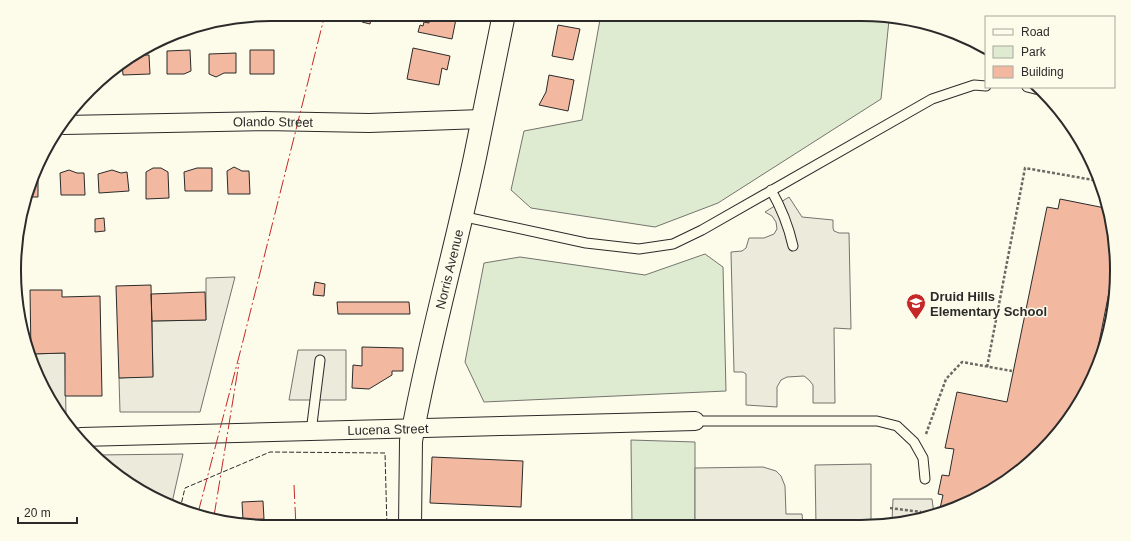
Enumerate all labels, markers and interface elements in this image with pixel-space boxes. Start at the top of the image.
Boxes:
legend [985,16,1115,88]
text: Road [1021,25,1050,39]
text: Park [1021,45,1047,59]
text: Building [1021,65,1064,79]
street label: Olando Street [233,114,314,130]
street label: Norris Avenue [433,228,466,311]
place label: Druid Hills Elementary School [930,289,1047,319]
school or university icon: Druid Hills Elementary School [905,292,927,320]
street label: Lucena Street [347,421,429,438]
scale bar [18,499,77,525]
text: 20 m [24,506,51,520]

